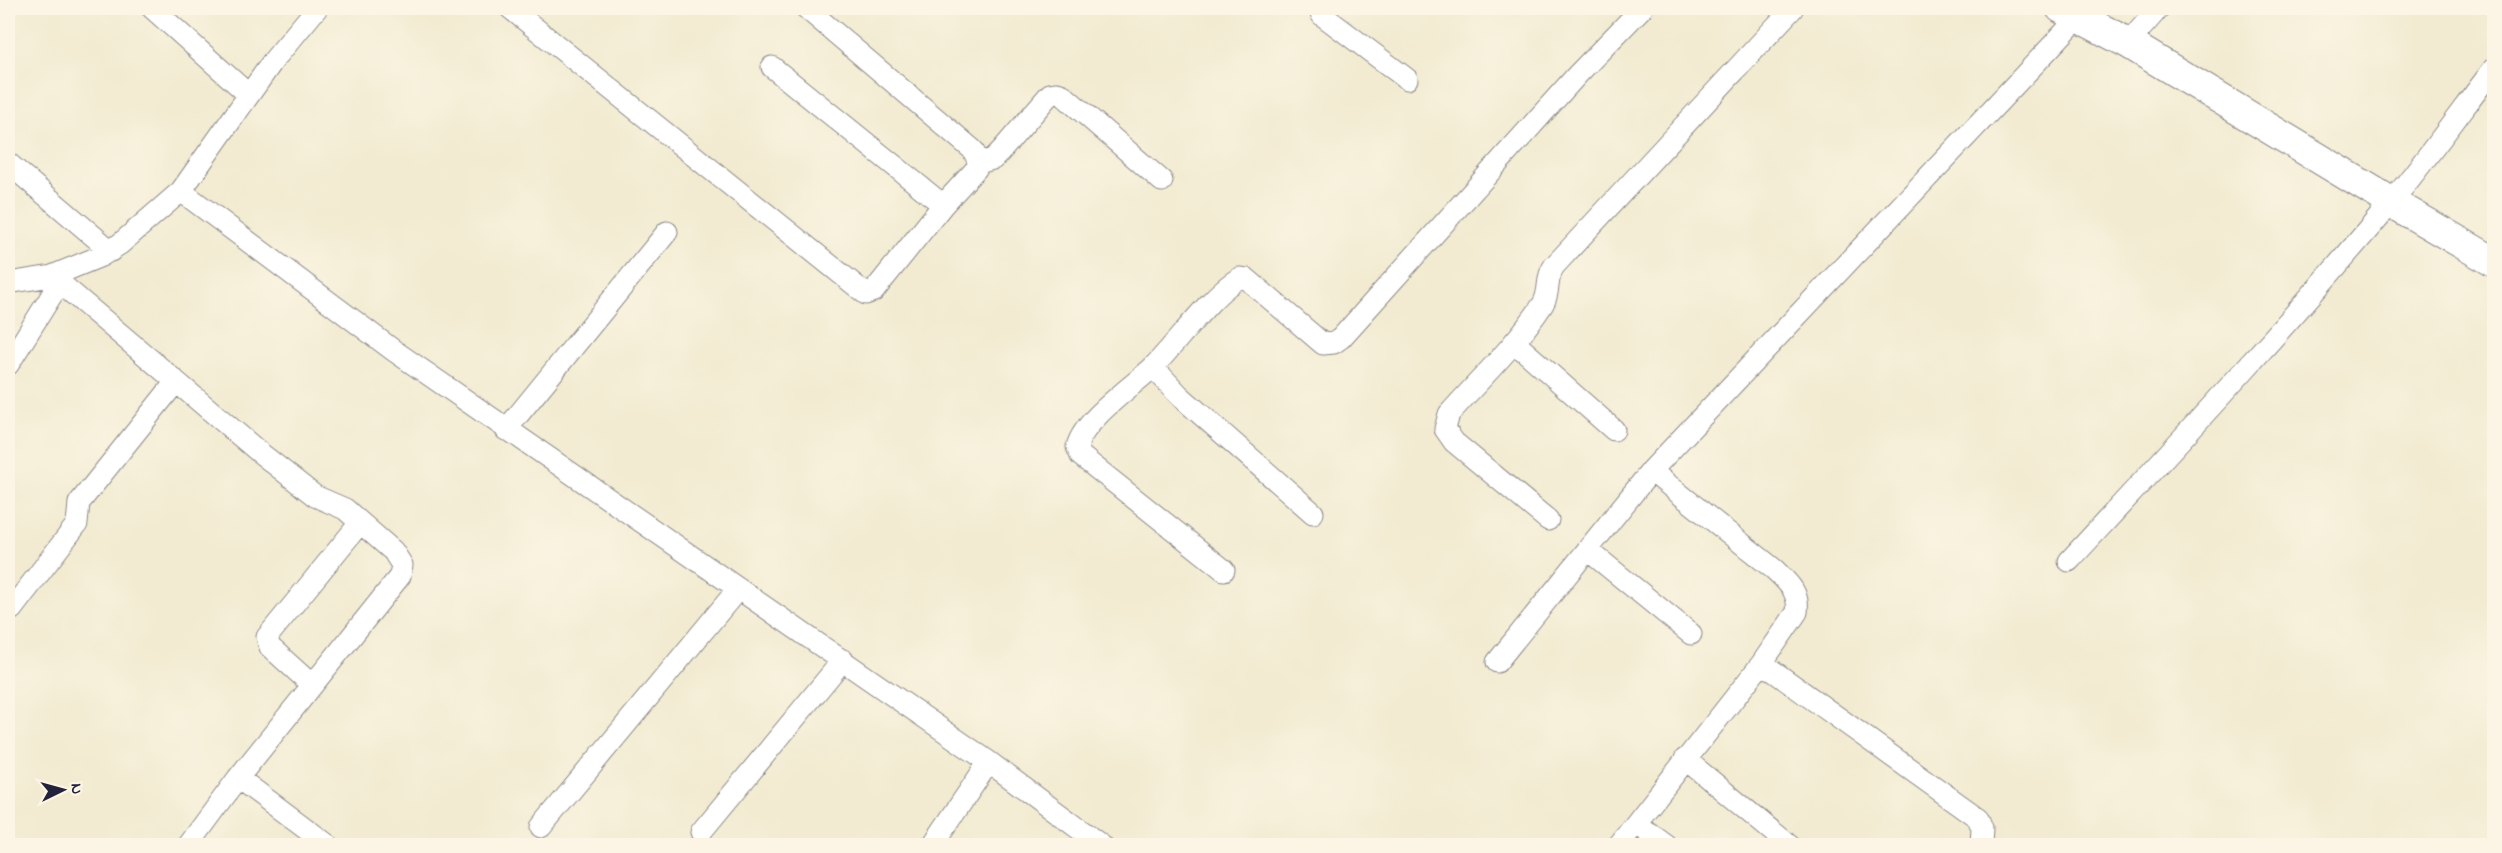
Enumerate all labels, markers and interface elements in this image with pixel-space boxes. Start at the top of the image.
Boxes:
north arrow [33,760,93,820]
text: N [64,782,88,795]

